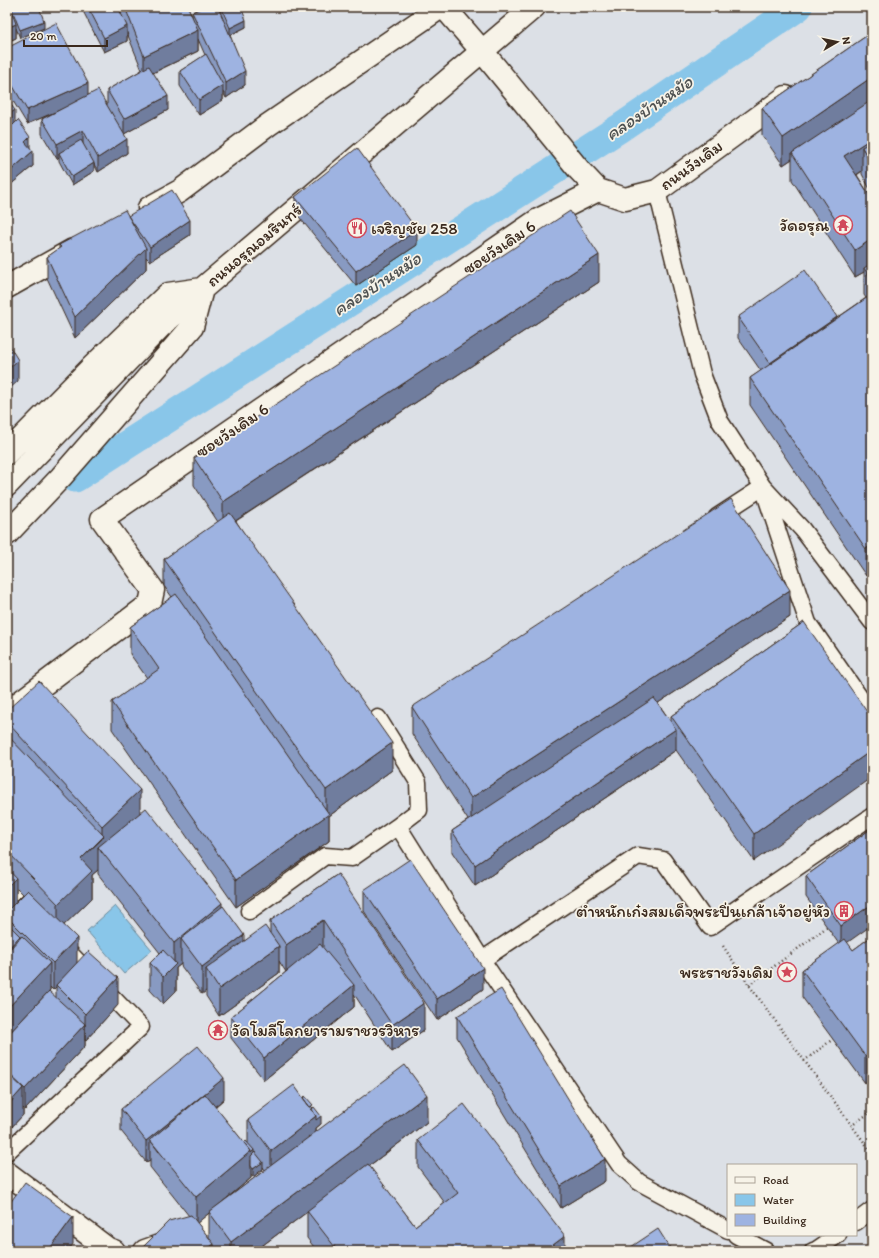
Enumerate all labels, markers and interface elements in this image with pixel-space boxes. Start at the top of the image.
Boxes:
scale bar [24,22,107,48]
north arrow [817,22,857,62]
text: 20 m [30,29,57,43]
text: N [839,36,853,45]
water label: คลองบ้านหม้อ [601,70,697,145]
street label: ถนนวังเดิม [656,136,726,194]
street label: ถนนอรุณอมรินทร์ [202,199,307,292]
temple icon: วัดอรุณ [832,214,854,236]
street label: ซอยวังเดิม 6 [459,215,539,279]
place label: วัดอรุณ [780,215,829,236]
restaurant icon: เจริญชัย 258 [346,217,368,239]
place label: เจริญชัย 258 [371,218,457,238]
water label: คลองบ้านหม้อ [329,247,426,321]
street label: ซอยวังเดิม 6 [192,398,272,462]
building icon: ตำหนักเก๋งสมเด็จพระปิ่นเกล้าเจ้าอยู่หัว [833,900,855,922]
place label: ตำหนักเก๋งสมเด็จพระปิ่นเกล้าเจ้าอยู่หัว [576,901,830,922]
place icon: พระราชวังเดิม [776,961,798,983]
place label: พระราชวังเดิม [680,962,773,982]
temple icon: วัดโมลีโลกยารามราชวรวิหาร [207,1019,229,1041]
place label: วัดโมลีโลกยารามราชวรวิหาร [232,1020,419,1040]
legend [727,1164,857,1236]
text: Road [763,1173,789,1187]
text: Water [763,1193,794,1207]
text: Building [763,1213,807,1227]

